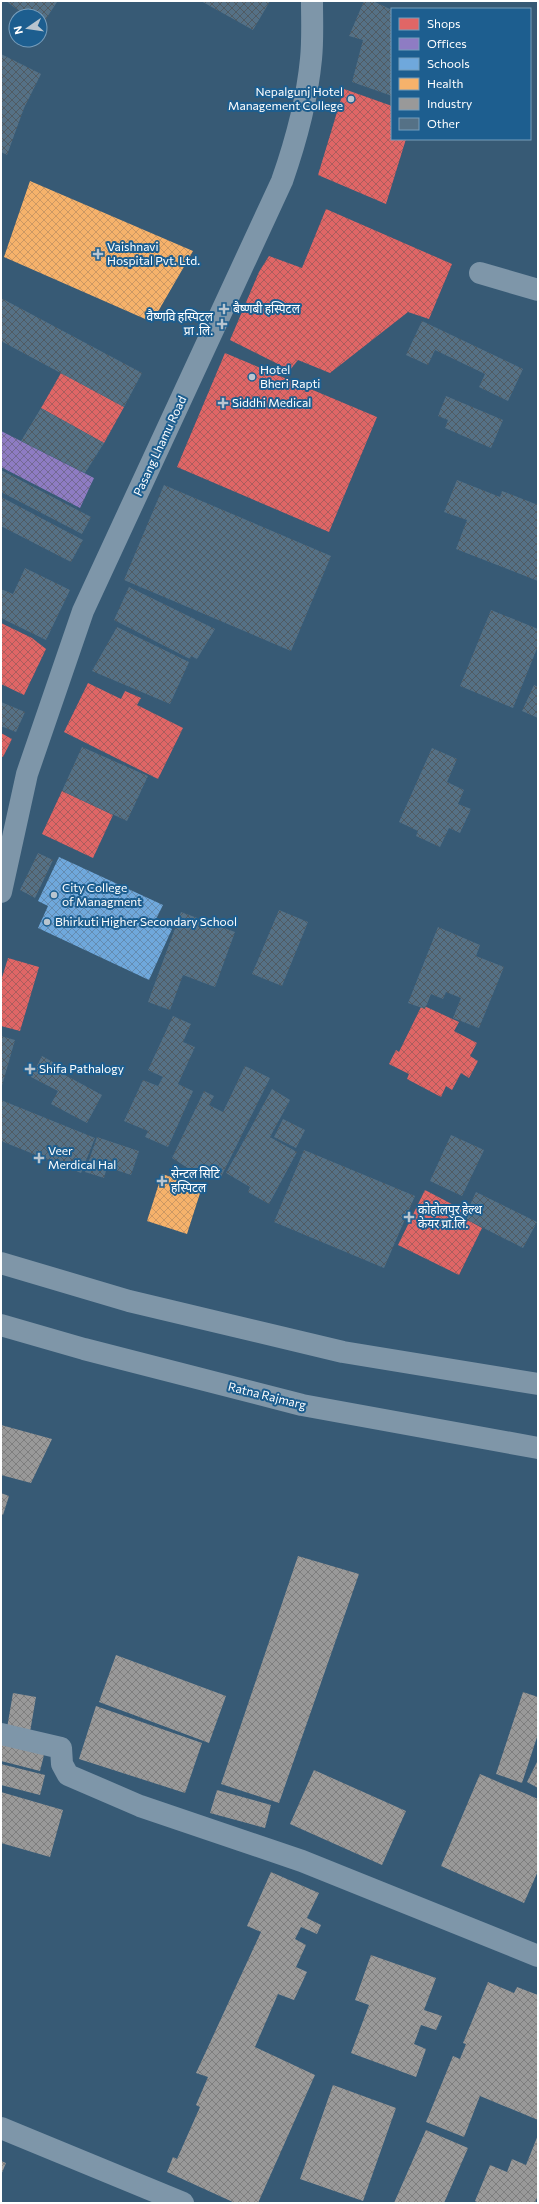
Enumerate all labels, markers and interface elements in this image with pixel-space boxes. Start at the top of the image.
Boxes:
north arrow [8,8,48,48]
legend [391,8,531,140]
text: Shops [427,16,461,30]
text: N [11,25,25,36]
text: Offices [427,36,467,50]
text: Schools [427,56,470,70]
text: Health [427,76,463,90]
place label: Nepalgunj Hotel Management College [228,84,343,112]
marker: Nepalgunj Hotel Management College [346,94,356,104]
text: Industry [427,96,472,110]
text: Other [427,116,460,130]
place label: Vaishnavi Hospital Pvt. Ltd. [107,239,200,267]
marker: Vaishnavi Hospital Pvt. Ltd. [92,248,104,260]
place label: बैष्णबी हस्पिटल [233,301,301,315]
marker: बैष्णबी हस्पिटल [218,303,230,315]
place label: वैष्णवि हस्पिटल प्रा .लि. [147,309,214,337]
marker: वैष्णवि हस्पिटल प्रा .लि. [216,318,228,330]
place label: Hotel Bheri Rapti [260,362,320,390]
marker: Hotel Bheri Rapti [247,372,257,382]
street label: Pasang Lhamu Road [130,393,188,498]
place label: Siddhi Medical [232,395,311,409]
marker: Siddhi Medical [217,397,229,409]
place label: City College of Managment [62,880,142,908]
marker: City College of Managment [49,890,59,900]
place label: Bhirkuti Higher Secondary School [55,914,237,928]
marker: Bhirkuti Higher Secondary School [42,917,52,927]
place label: Shifa Pathalogy [39,1061,124,1075]
marker: Shifa Pathalogy [24,1063,36,1075]
place label: Veer Merdical Hal [48,1143,116,1171]
marker: Veer Merdical Hal [33,1152,45,1164]
place label: सेन्टल सिटि हस्पिटल [171,1166,221,1194]
marker: सेन्टल सिटि हस्पिटल [156,1175,168,1187]
place label: काेहाेलपुर हेल्थ केयर प्रा.लि. [418,1202,482,1230]
marker: काेहाेलपुर हेल्थ केयर प्रा.लि. [403,1211,415,1223]
street label: Ratna Rajmarg [227,1379,308,1412]

